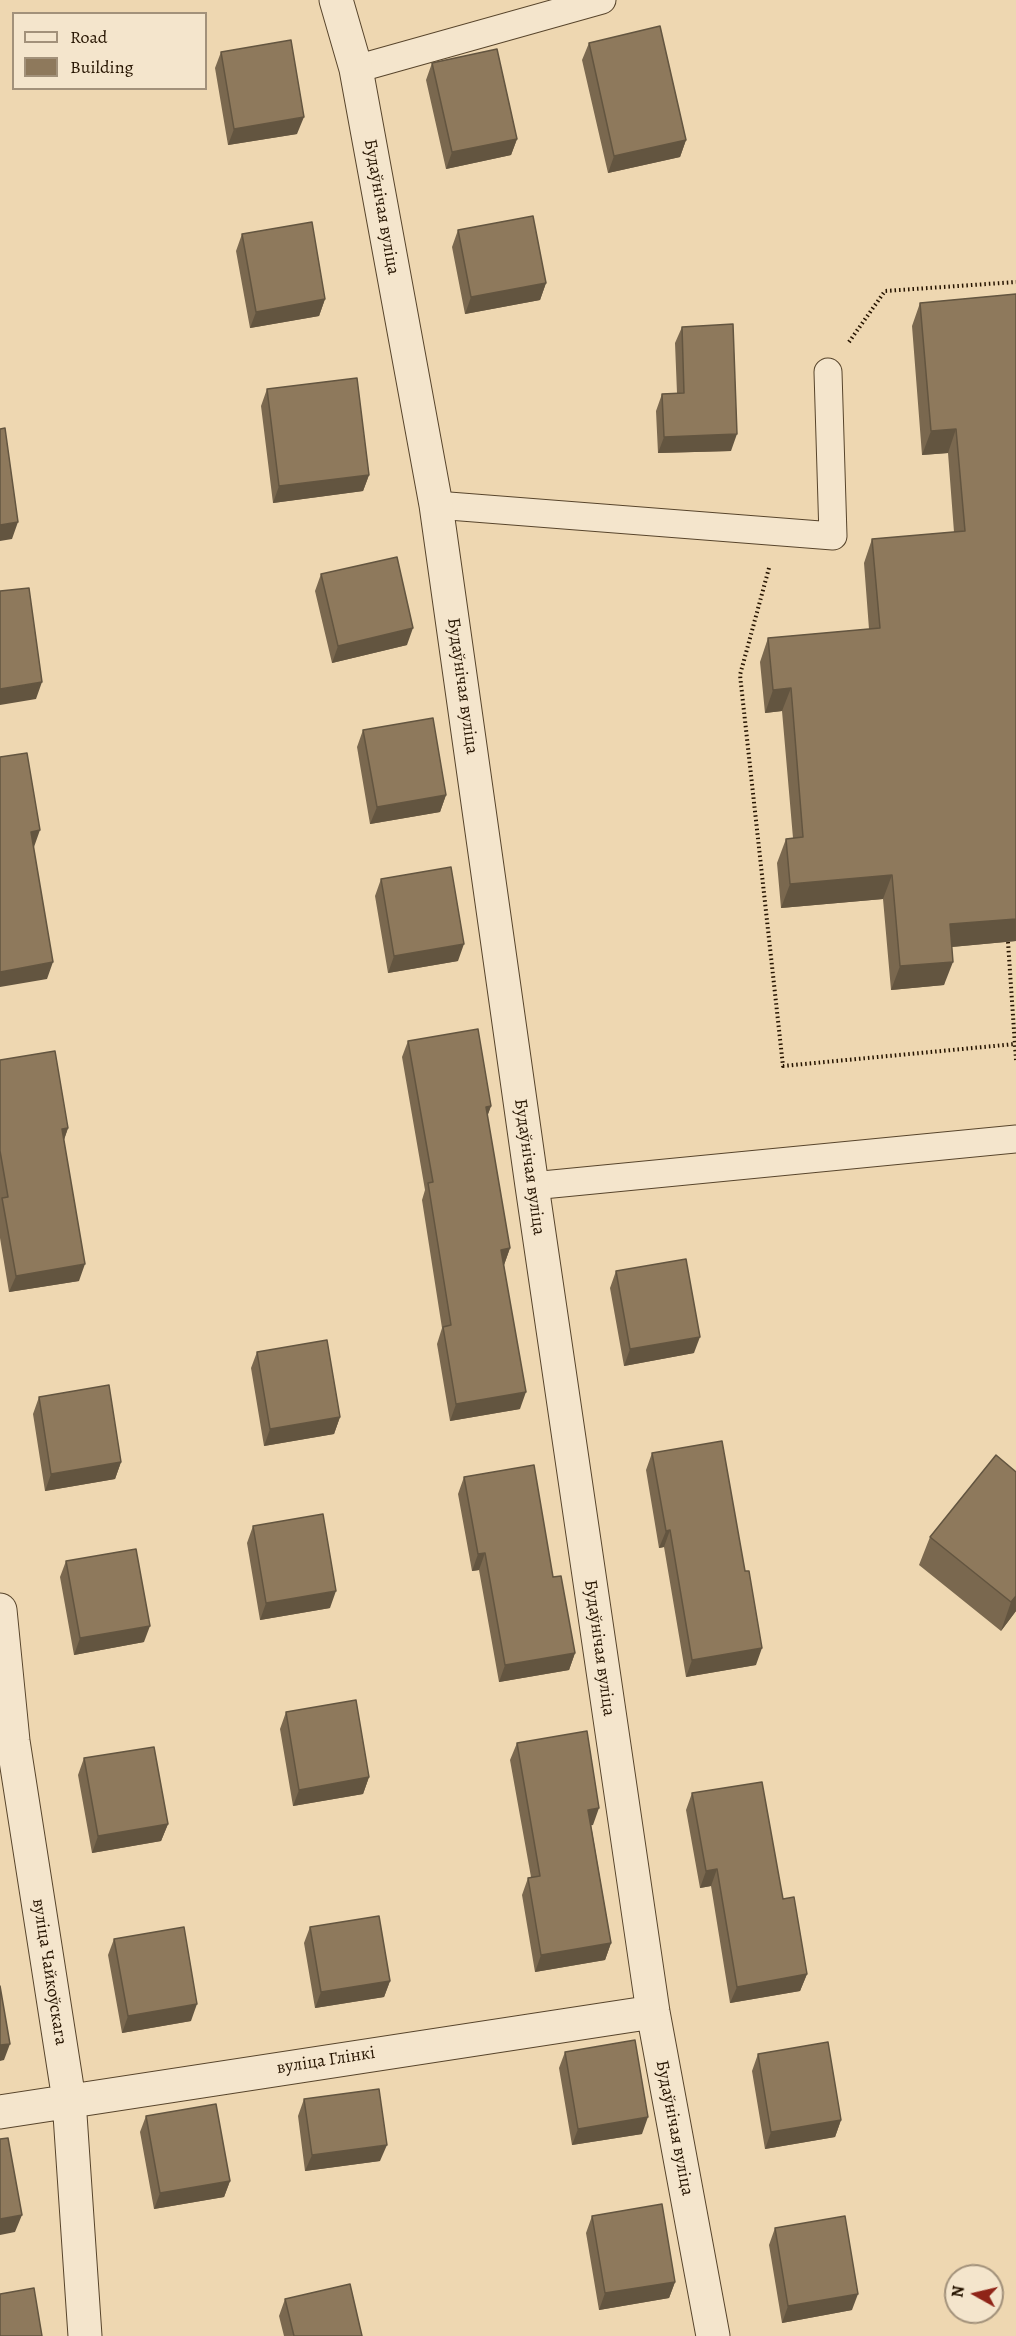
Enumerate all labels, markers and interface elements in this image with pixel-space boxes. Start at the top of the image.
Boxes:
legend [12,12,207,90]
text: Road [70,25,107,49]
text: Building [70,55,134,79]
street label: Будаўнічая вуліца [358,137,404,277]
street label: Будаўнічая вуліца [442,616,482,756]
street label: Будаўнічая вуліца [509,1097,549,1237]
street label: Будаўнічая вуліца [579,1578,619,1718]
street label: вуліца Чайкоўскага [27,1897,71,2047]
street label: вуліца Глінкі [275,2043,377,2079]
street label: Будаўнічая вуліца [650,2058,698,2198]
north arrow [944,2264,1004,2324]
text: N [946,2284,970,2299]

